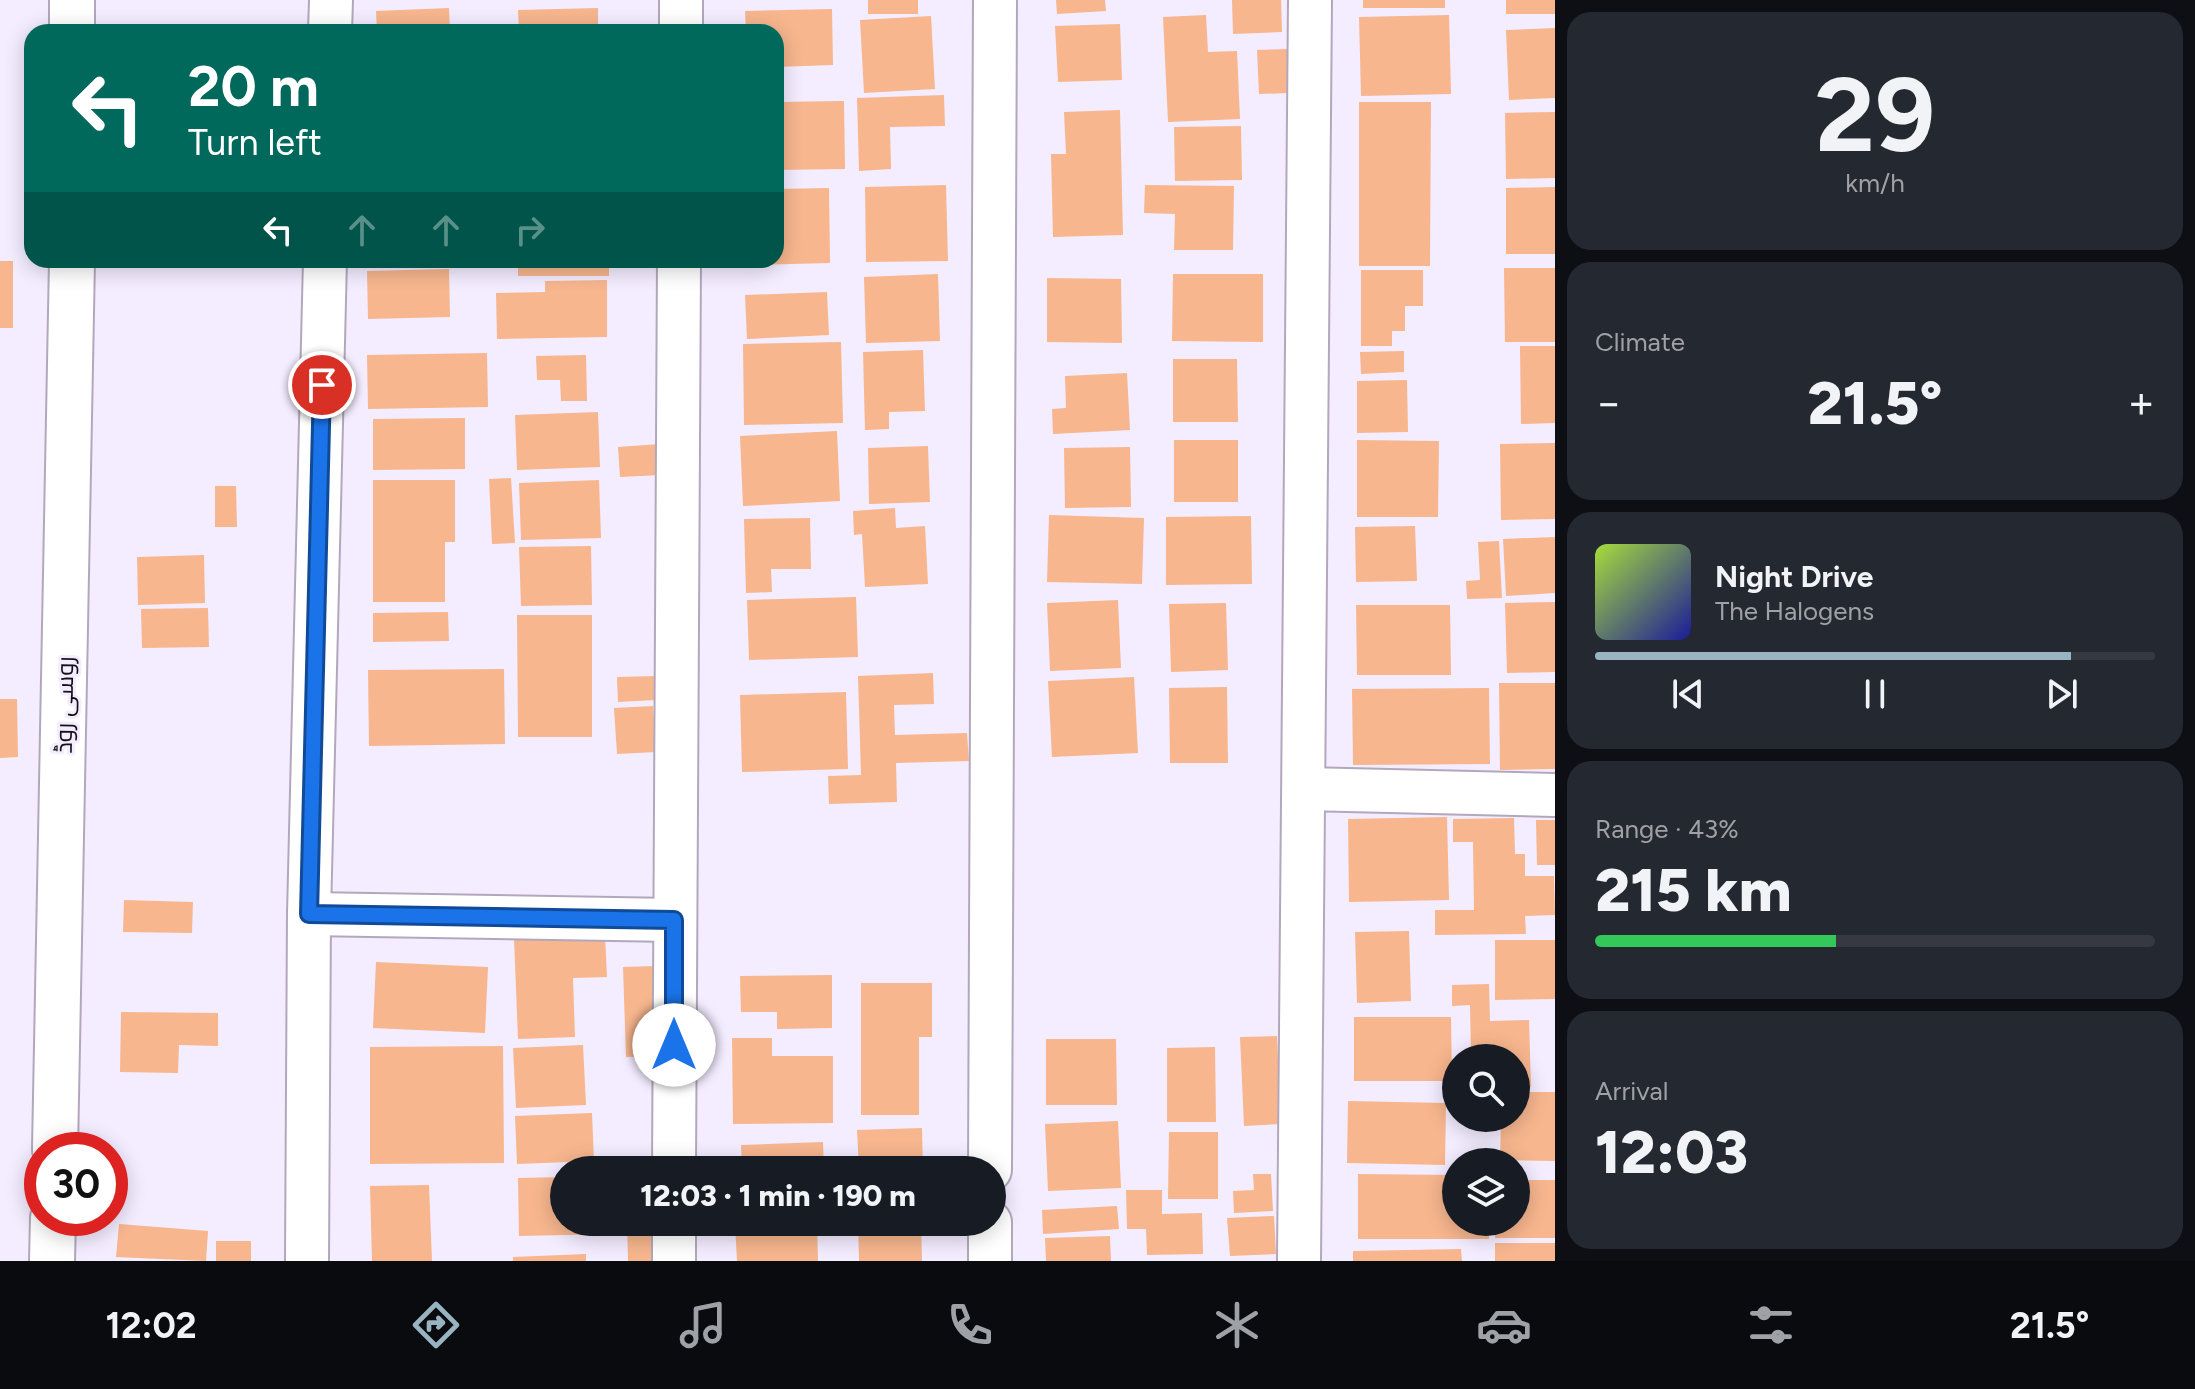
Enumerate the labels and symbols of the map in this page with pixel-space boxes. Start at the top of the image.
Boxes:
pin [288,351,356,419]
street label: روسی روڈ [49,656,79,754]
position arrow [632,1003,716,1087]
speed limit sign: 30 [24,1132,128,1236]

